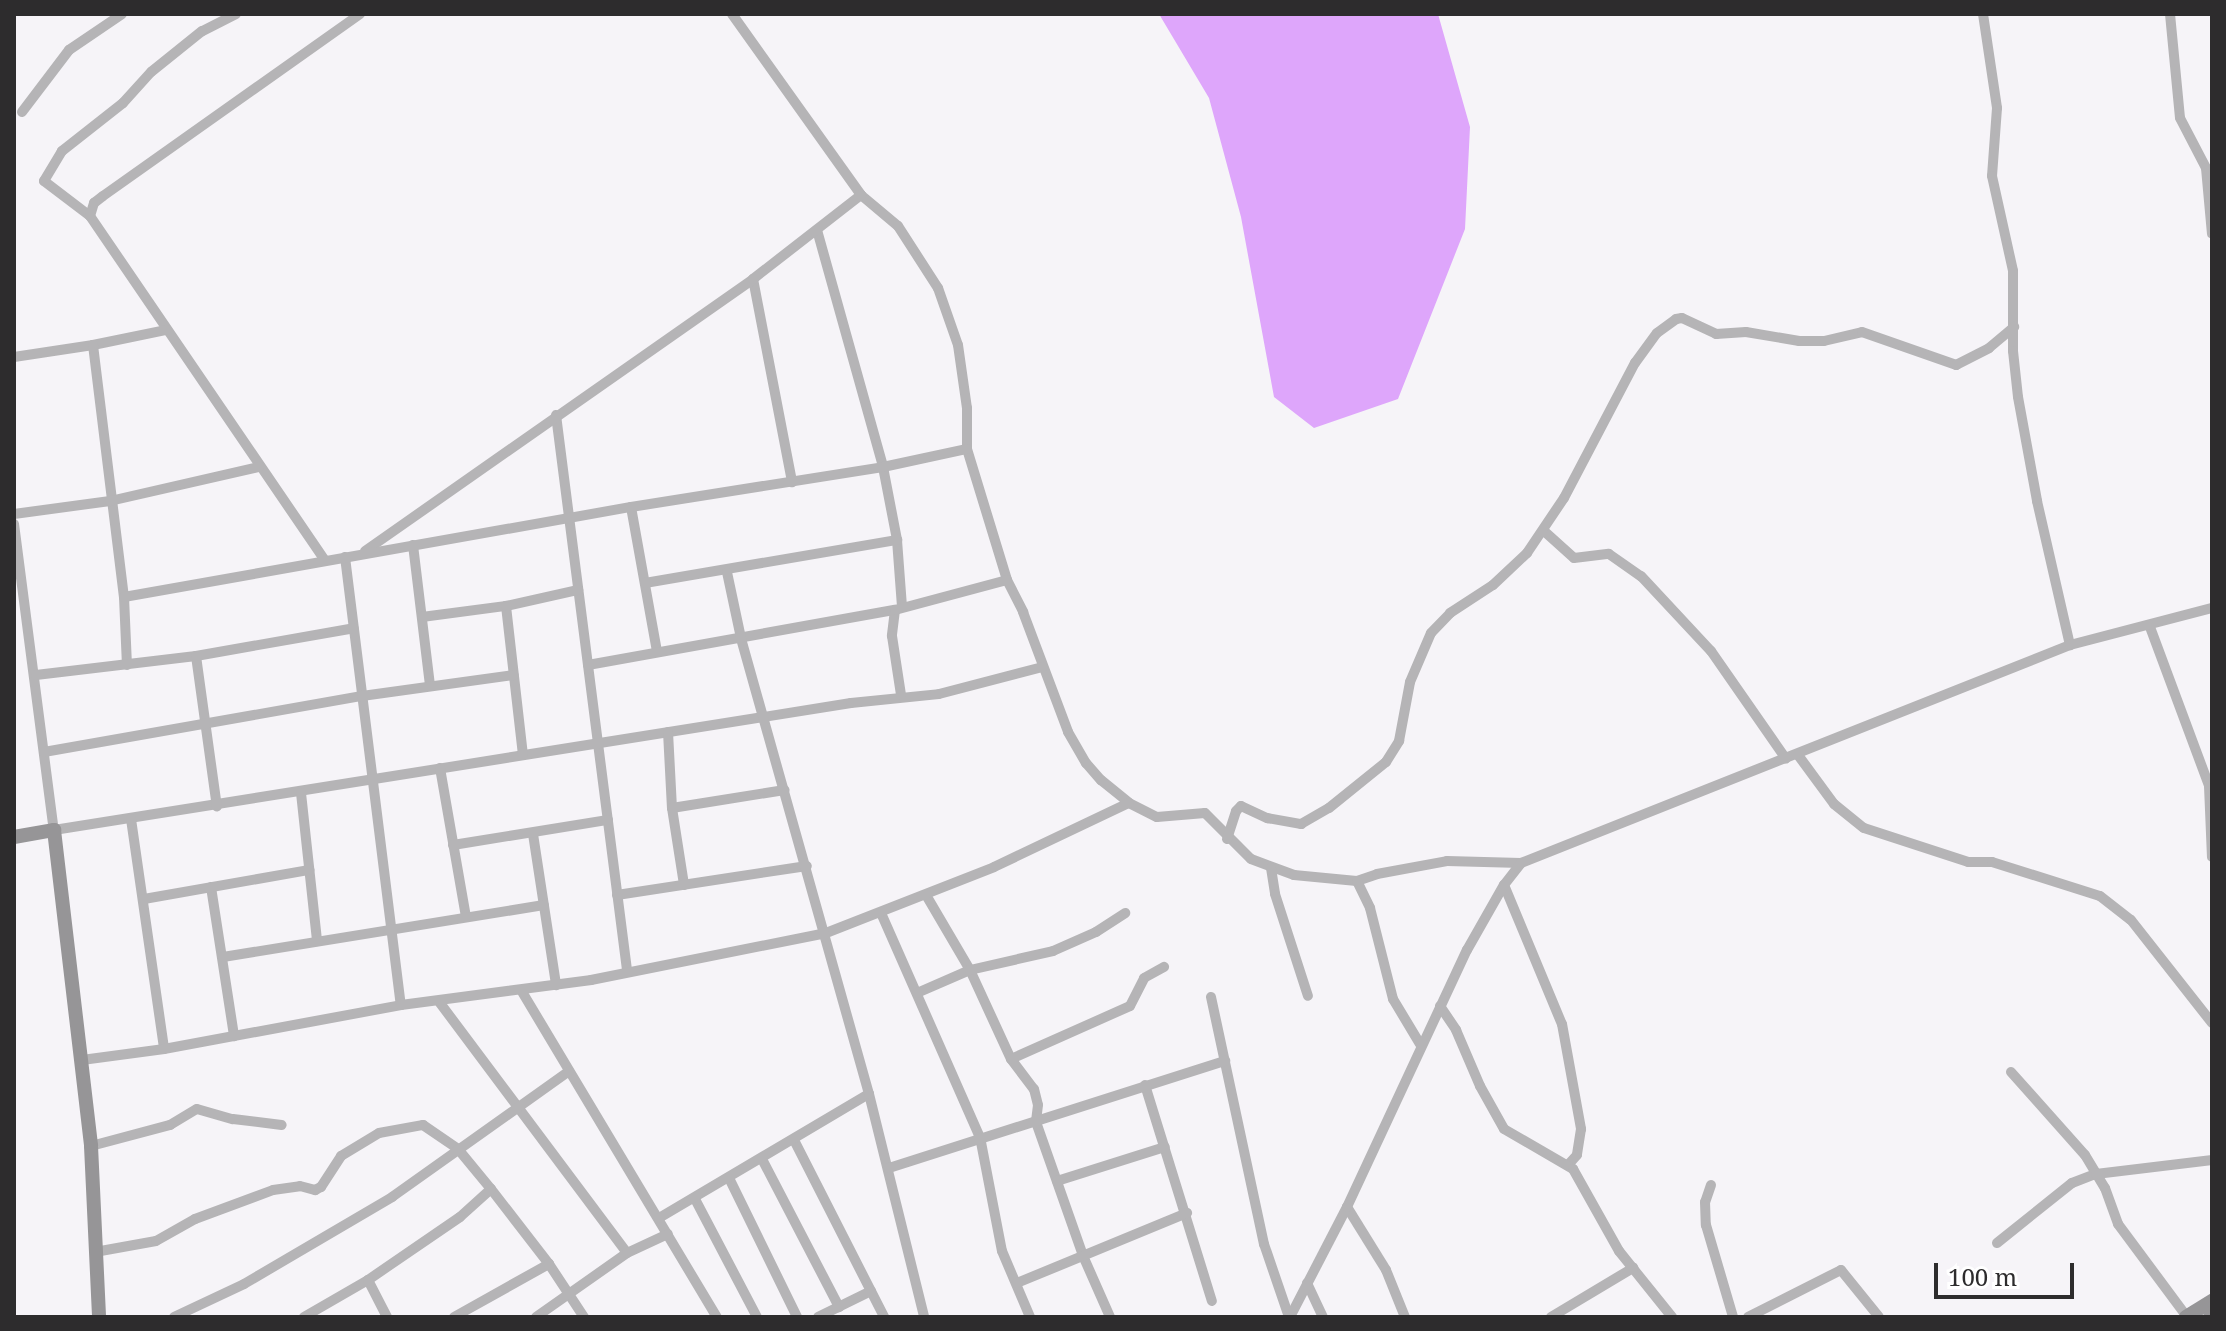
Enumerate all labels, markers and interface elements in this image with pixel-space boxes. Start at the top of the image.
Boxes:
scale bar [1938,1247,2078,1297]
text: 100 m [1948,1260,2017,1293]

